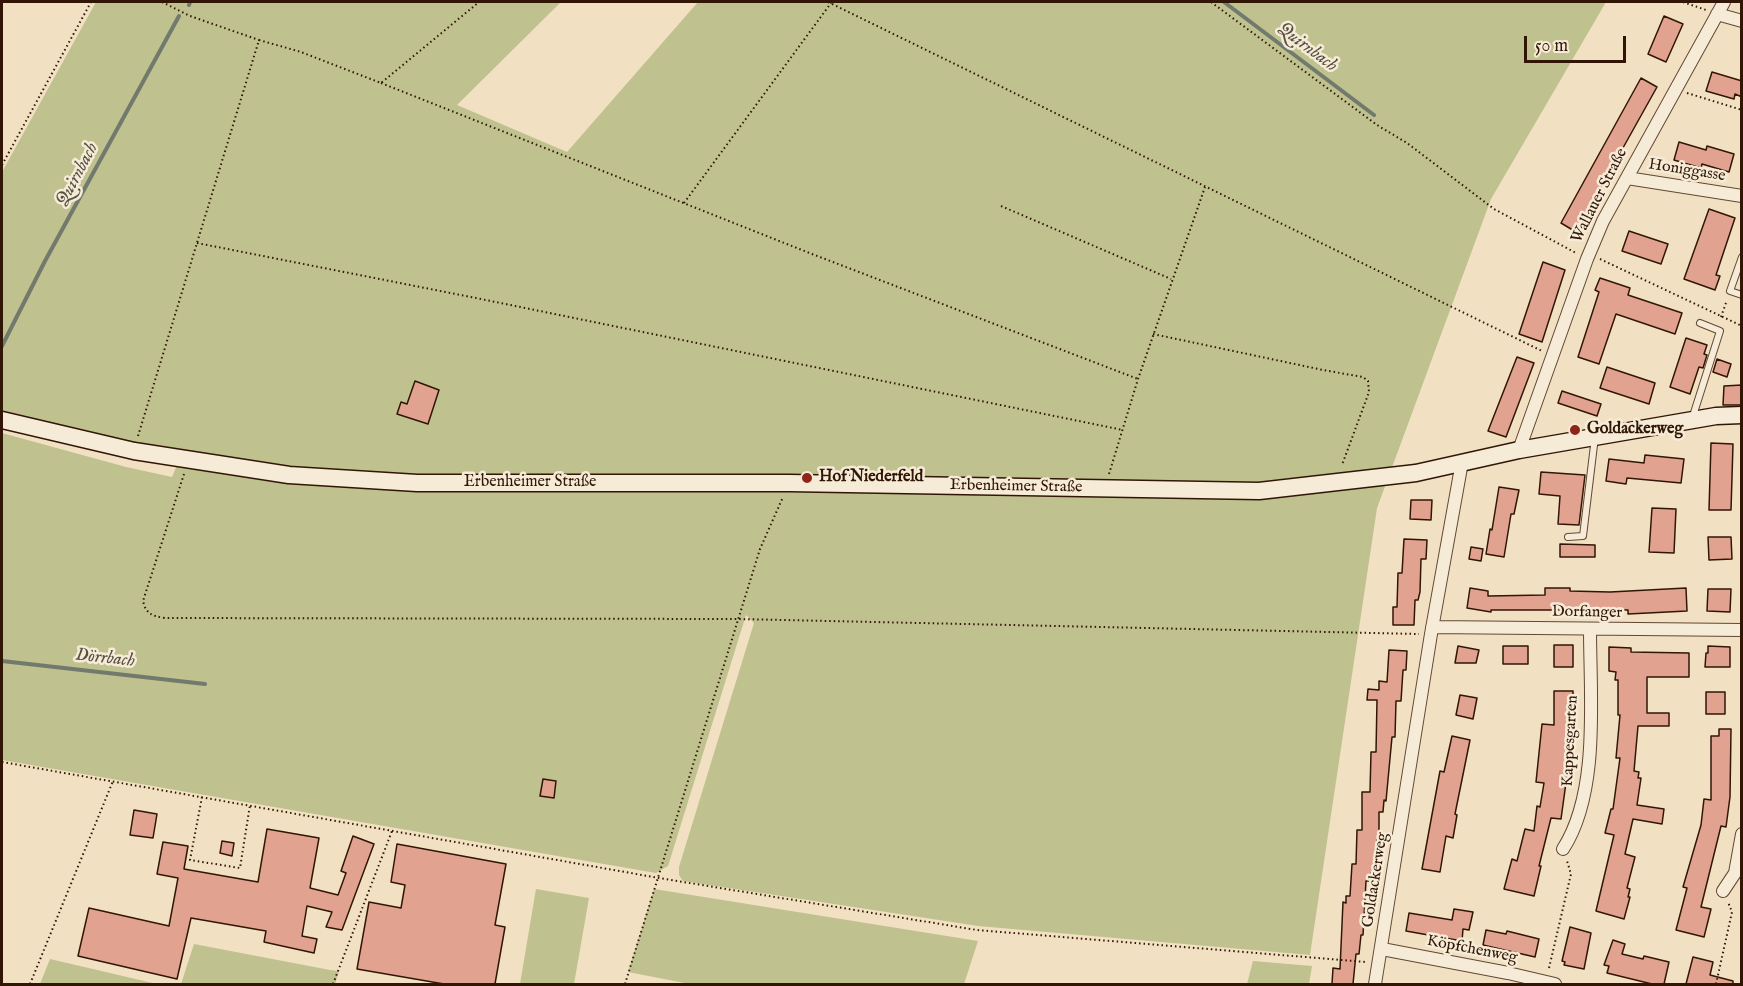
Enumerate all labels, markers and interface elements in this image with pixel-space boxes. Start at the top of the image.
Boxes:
water label: Quirnbach [1273,19,1341,77]
scale bar [1527,24,1629,62]
text: 50 m [1535,35,1568,58]
water label: Quirnbach [52,140,104,210]
street label: Wallauer Straße [1568,145,1632,247]
street label: Honiggasse [1647,155,1727,187]
place label: Goldackerweg [1587,420,1683,440]
marker: Goldackerweg [1568,423,1582,437]
place label: Hof Niederfeld [819,468,923,488]
marker: Hof Niederfeld [800,471,814,485]
street label: Erbenheimer Straße [464,473,596,493]
street label: Erbenheimer Straße [950,476,1082,498]
street label: Dorfanger [1552,603,1622,623]
water label: Dörrbach [74,645,136,673]
street label: Kappesgarten [1559,695,1583,787]
street label: Goldackerweg [1359,831,1393,929]
street label: Köpfchenweg [1425,932,1519,968]

